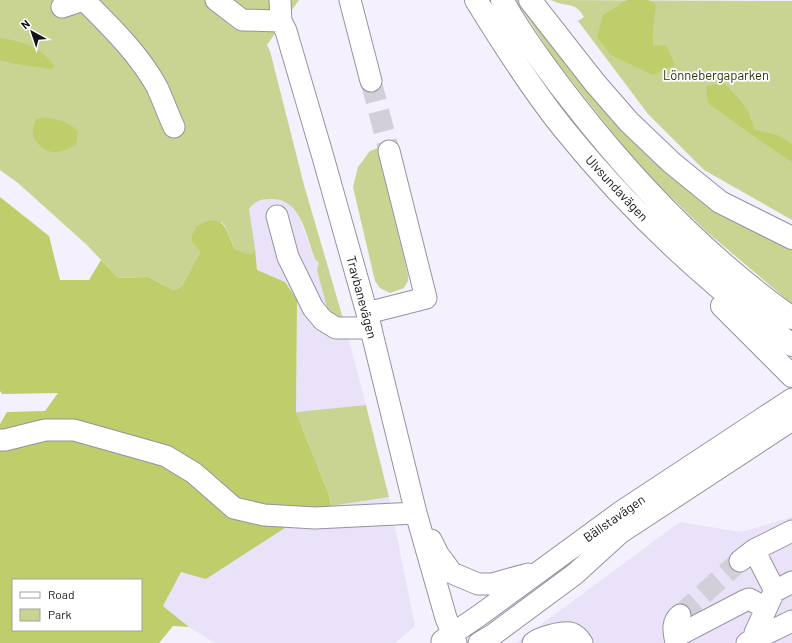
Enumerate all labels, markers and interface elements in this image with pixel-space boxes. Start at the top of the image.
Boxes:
north arrow [12,12,52,52]
text: N [18,17,32,31]
park label: Lönnebergaparken [663,67,769,83]
street label: Ulvsundavägen [582,152,652,224]
street label: Travbanevägen [343,254,381,340]
street label: Bällstavägen [580,491,648,545]
legend [12,579,142,631]
text: Road [48,587,75,601]
text: Park [48,607,72,621]

